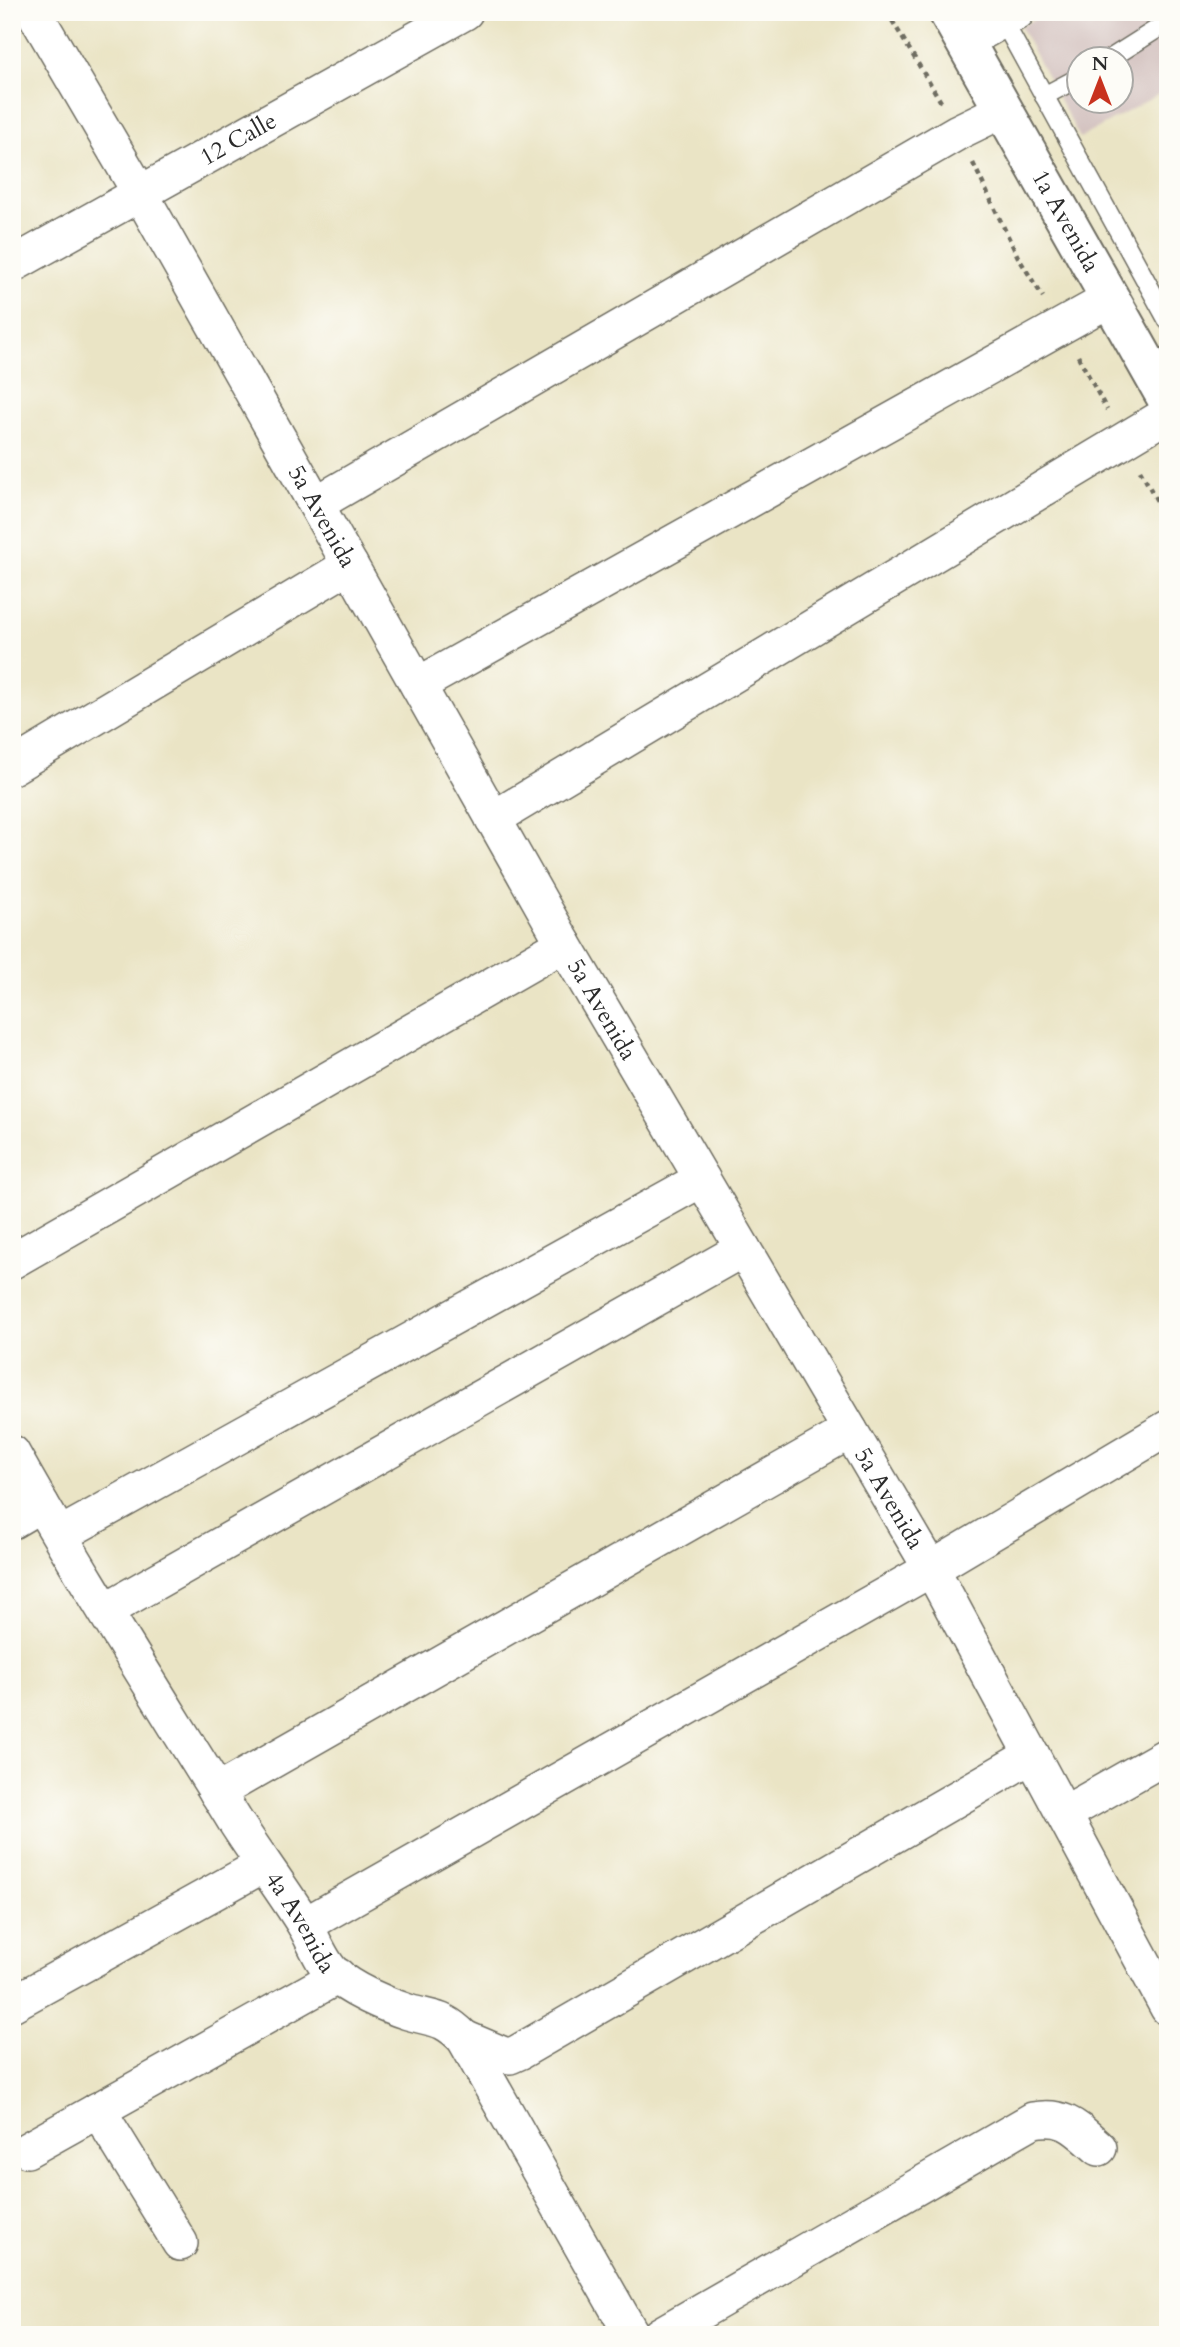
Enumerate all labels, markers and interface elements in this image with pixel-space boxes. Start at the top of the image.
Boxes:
north arrow [1064,46,1134,116]
text: N [1092,51,1109,77]
street label: 12 Calle [194,104,282,173]
street label: 1a Avenida [1024,164,1109,279]
street label: 5a Avenida [280,459,365,574]
street label: 5a Avenida [560,952,646,1067]
street label: 5a Avenida [847,1441,933,1556]
street label: 4a Avenida [257,1865,344,1980]

